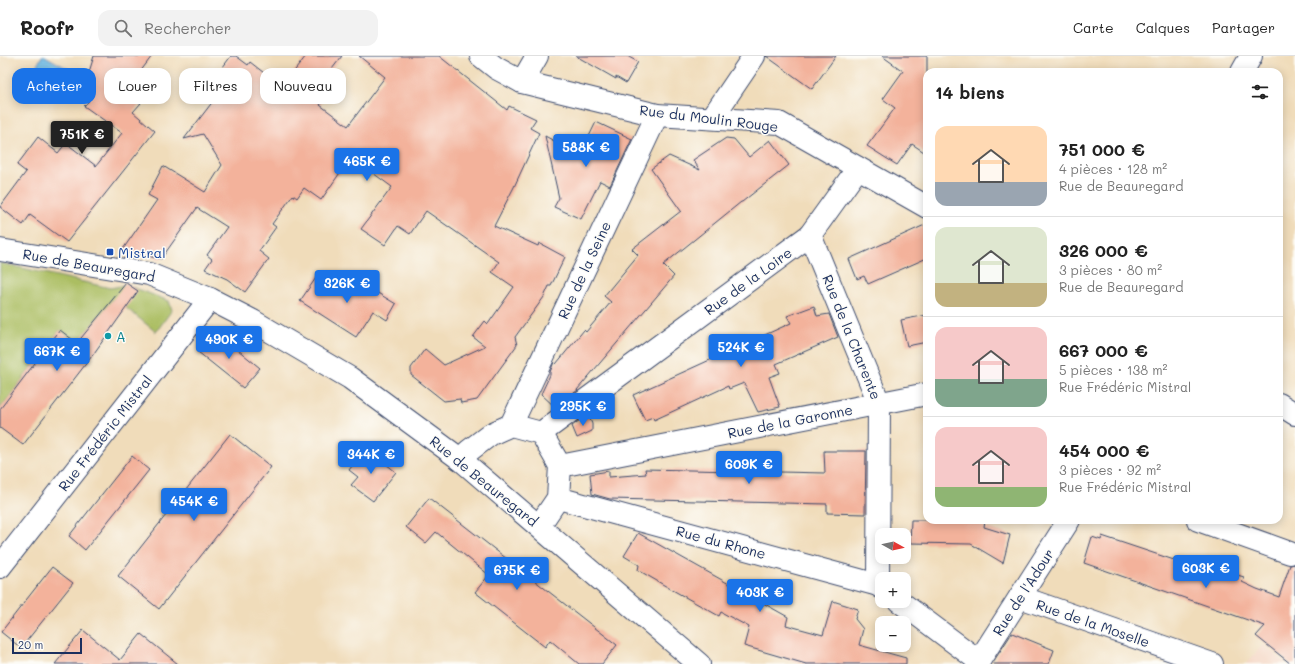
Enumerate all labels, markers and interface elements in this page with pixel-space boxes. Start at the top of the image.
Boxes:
search box [98,10,378,46]
text: Roofr [20,15,74,40]
icon: search [112,17,134,39]
text: Rechercher [144,18,231,38]
text: Carte [1073,18,1114,37]
text: Calques [1136,18,1190,37]
text: Partager [1212,18,1275,37]
chip: Acheter [12,68,96,104]
chip: Louer [104,68,171,104]
chip: Filtres [179,68,252,104]
chip: Nouveau [260,68,346,104]
text: 14 biens [935,81,1004,103]
icon: filters [1249,81,1271,103]
street label: Rue du Moulin Rouge [639,100,779,136]
pin: 751K € [49,121,115,155]
text: 751K € [60,125,104,142]
pin: 588K € [553,134,619,168]
text: 588K € [562,138,610,155]
text: 751 000 € [1059,138,1145,160]
icon: home [967,142,1015,190]
pin: 465K € [334,148,400,182]
text: 465K € [343,152,391,169]
text: 4 pièces · 128 m² [1059,160,1167,177]
text: Rue de Beauregard [1059,177,1183,194]
street label: Rue de la Seine [553,218,615,322]
text: 326 000 € [1059,239,1148,261]
place label: Mistral [118,243,166,262]
street label: Rue de la Loire [700,243,796,319]
icon: home [967,243,1015,291]
street label: Rue de Beauregard [21,244,157,286]
marker: Mistral [105,247,115,257]
text: 3 pièces · 80 m² [1059,261,1162,278]
pin: 326K € [314,270,380,304]
street label: Rue de la Charente [818,272,886,402]
text: 326K € [324,274,370,291]
text: Rue de Beauregard [1059,278,1183,295]
pin: 490K € [196,326,262,360]
place label: A [116,327,126,346]
text: 490K € [205,330,253,347]
marker: A [103,331,113,341]
pin: 524K € [708,334,774,368]
pin: 667K € [24,338,90,372]
text: 524K € [718,338,764,355]
text: 667 000 € [1059,339,1148,361]
text: 667K € [34,342,80,359]
icon: home [967,343,1015,391]
text: 5 pièces · 138 m² [1059,361,1168,378]
street label: Rue Frédéric Mistral [54,371,156,495]
text: Rue Frédéric Mistral [1059,378,1191,395]
pin: 295K € [550,393,616,427]
text: 295K € [560,397,606,414]
street label: Rue de la Garonne [726,400,854,442]
street label: Rue de Beauregard [426,431,542,531]
text: 454 000 € [1059,439,1149,461]
pin: 344K € [338,441,404,475]
icon: home [967,443,1015,491]
text: 344K € [347,445,395,462]
pin: 609K € [716,451,782,485]
text: 609K € [725,455,773,472]
text: 3 pièces · 92 m² [1059,461,1161,478]
text: Rue Frédéric Mistral [1059,478,1191,495]
pin: 454K € [161,488,227,522]
text: 454K € [170,492,218,509]
street label: Rue du Rhone [674,521,768,563]
north arrow [875,528,911,564]
map controls [875,528,911,652]
street label: Rue de l'Adour [988,545,1058,639]
pin: 603K € [1173,555,1239,589]
pin: 675K € [484,557,550,591]
text: 603K € [1182,559,1230,576]
text: 675K € [494,561,540,578]
button: + [875,572,911,608]
pin: 403K € [727,579,793,613]
text: 403K € [736,583,784,600]
street label: Rue de la Moselle [1034,595,1152,651]
button: − [875,616,911,652]
scale bar [12,636,82,655]
text: 20 m [18,637,43,652]

